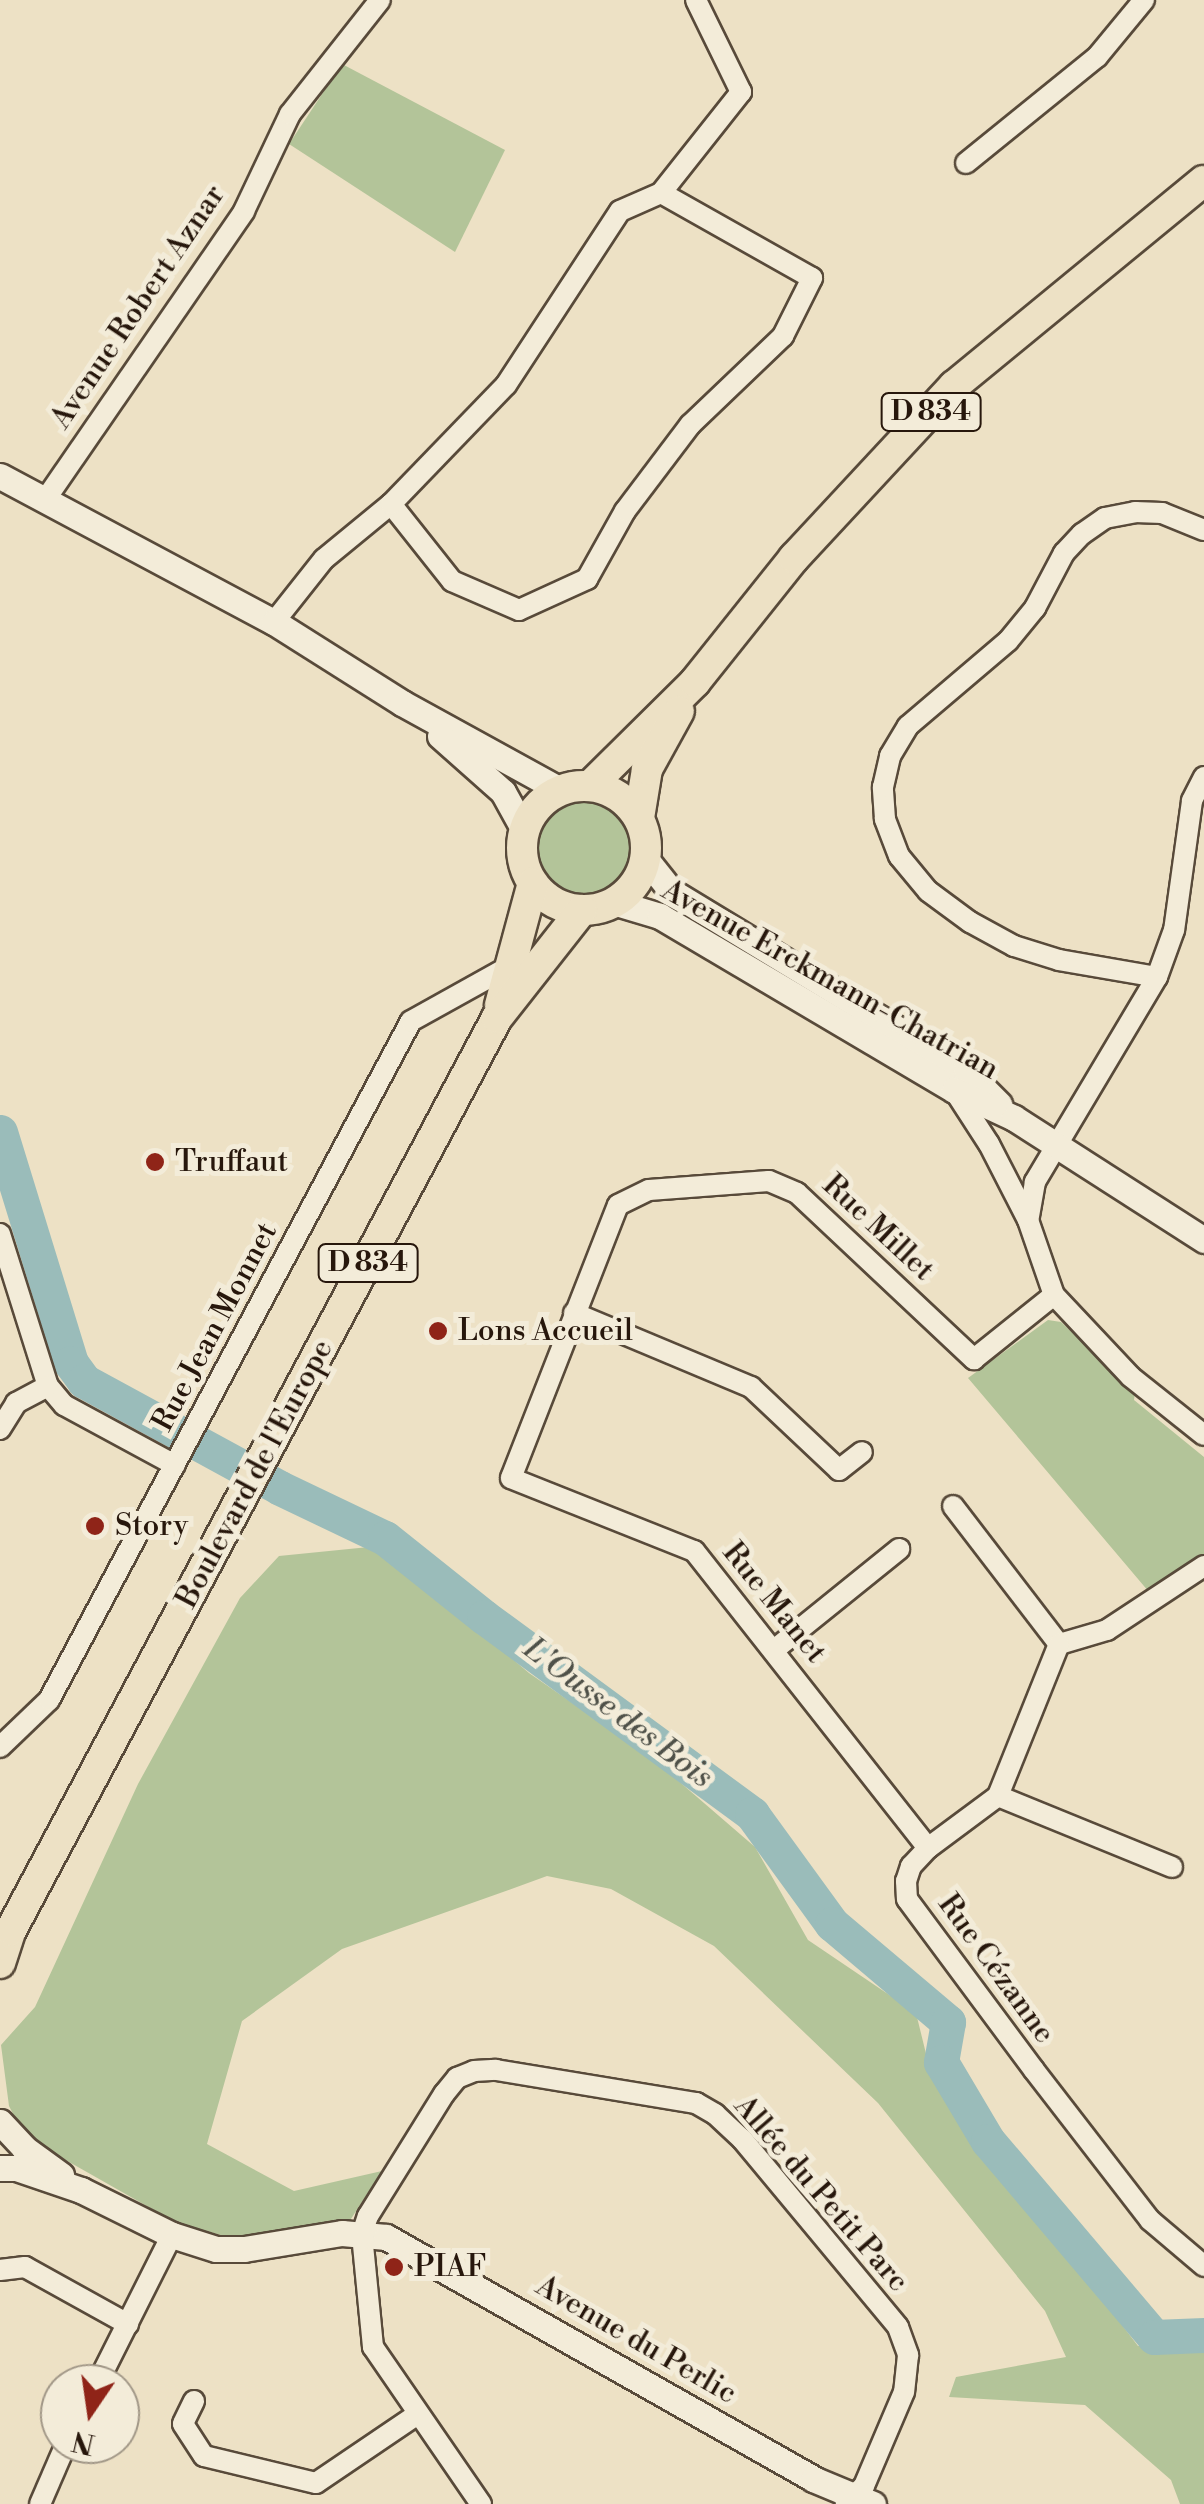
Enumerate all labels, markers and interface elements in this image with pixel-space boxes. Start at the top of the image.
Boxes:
street label: Avenue Robert Aznar [43,178,233,436]
road number: D 834 [878,389,984,435]
street label: Avenue Erckmann-Chatrian [655,872,1005,1088]
place label: Truffaut [175,1144,288,1180]
marker: Truffaut [144,1151,166,1173]
street label: Rue Millet [815,1167,941,1289]
street label: Rue Jean Monnet [145,1216,285,1438]
road number: D 834 [316,1240,420,1286]
place label: Lons Accueil [458,1313,633,1349]
marker: Lons Accueil [427,1320,449,1342]
street label: Boulevard de l'Europe [169,1334,341,1614]
place label: Story [115,1508,188,1544]
marker: Story [84,1515,106,1537]
street label: Rue Manet [715,1536,833,1670]
water label: L'Ousse des Bois [516,1630,720,1796]
street label: Rue Cézanne [930,1887,1062,2051]
street label: Allée du Petit Parc [726,2089,916,2299]
place label: PIAF [414,2249,486,2285]
marker: PIAF [383,2256,405,2278]
street label: Avenue du Perlic [529,2268,743,2412]
north arrow [40,2364,140,2464]
text: N [69,2422,98,2461]

